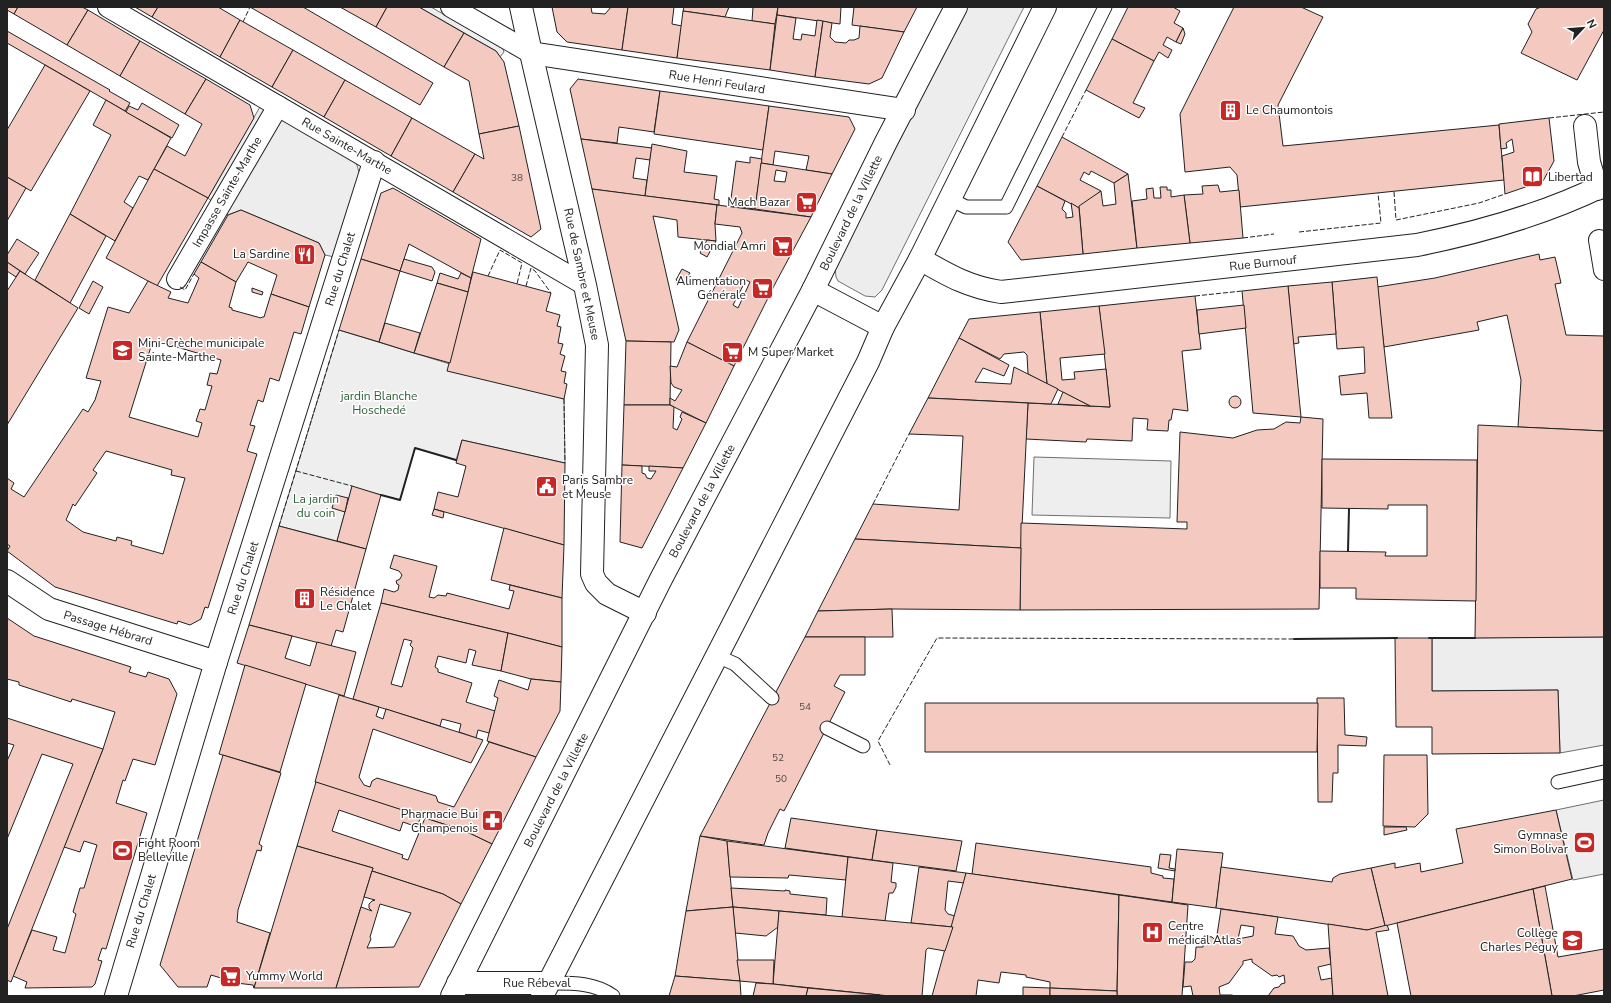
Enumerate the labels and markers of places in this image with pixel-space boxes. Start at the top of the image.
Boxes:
building icon: Le Chaumontois [1218,97,1244,123]
place label: Le Chaumontois [1246,102,1333,118]
library icon: Libertad [1519,164,1545,190]
place label: Libertad [1548,169,1593,185]
supermarket icon: Mach Bazar [793,189,819,215]
place label: Mach Bazar [727,194,791,210]
supermarket icon: Mondial Amri [769,233,795,259]
place label: Mondial Amri [693,238,766,254]
restaurant icon: La Sardine [292,241,318,267]
place label: La Sardine [233,246,290,262]
place label: Alimentation Générale [676,273,746,303]
supermarket icon: Alimentation Générale [749,275,775,301]
place label: Mini-Crèche municipale Sainte-Marthe [138,335,264,365]
school or university icon: Mini-Crèche municipale Sainte-Marthe [110,337,136,363]
supermarket icon: M Super Market [720,339,746,365]
place label: M Super Market [748,344,834,360]
place label: Paris Sambre et Meuse [562,472,633,502]
public building icon: Paris Sambre et Meuse [533,474,559,500]
place label: Résidence Le Chalet [320,584,375,614]
building icon: Résidence Le Chalet [292,586,318,612]
place label: Pharmacie Bui Champenois [401,806,478,836]
pharmacy icon: Pharmacie Bui Champenois [480,808,506,834]
place label: Gymnase Simon Bolivar [1493,827,1569,857]
sports icon: Gymnase Simon Bolivar [1571,829,1597,855]
place label: Fight Room Belleville [138,835,200,865]
sports icon: Fight Room Belleville [110,837,136,863]
place label: Centre médical Atlas [1168,918,1242,948]
hospital icon: Centre médical Atlas [1139,920,1165,946]
place label: Collège Charles Péguy [1480,925,1559,955]
school or university icon: Collège Charles Péguy [1560,927,1586,953]
supermarket icon: Yummy World [218,963,244,989]
place label: Yummy World [245,968,323,984]

